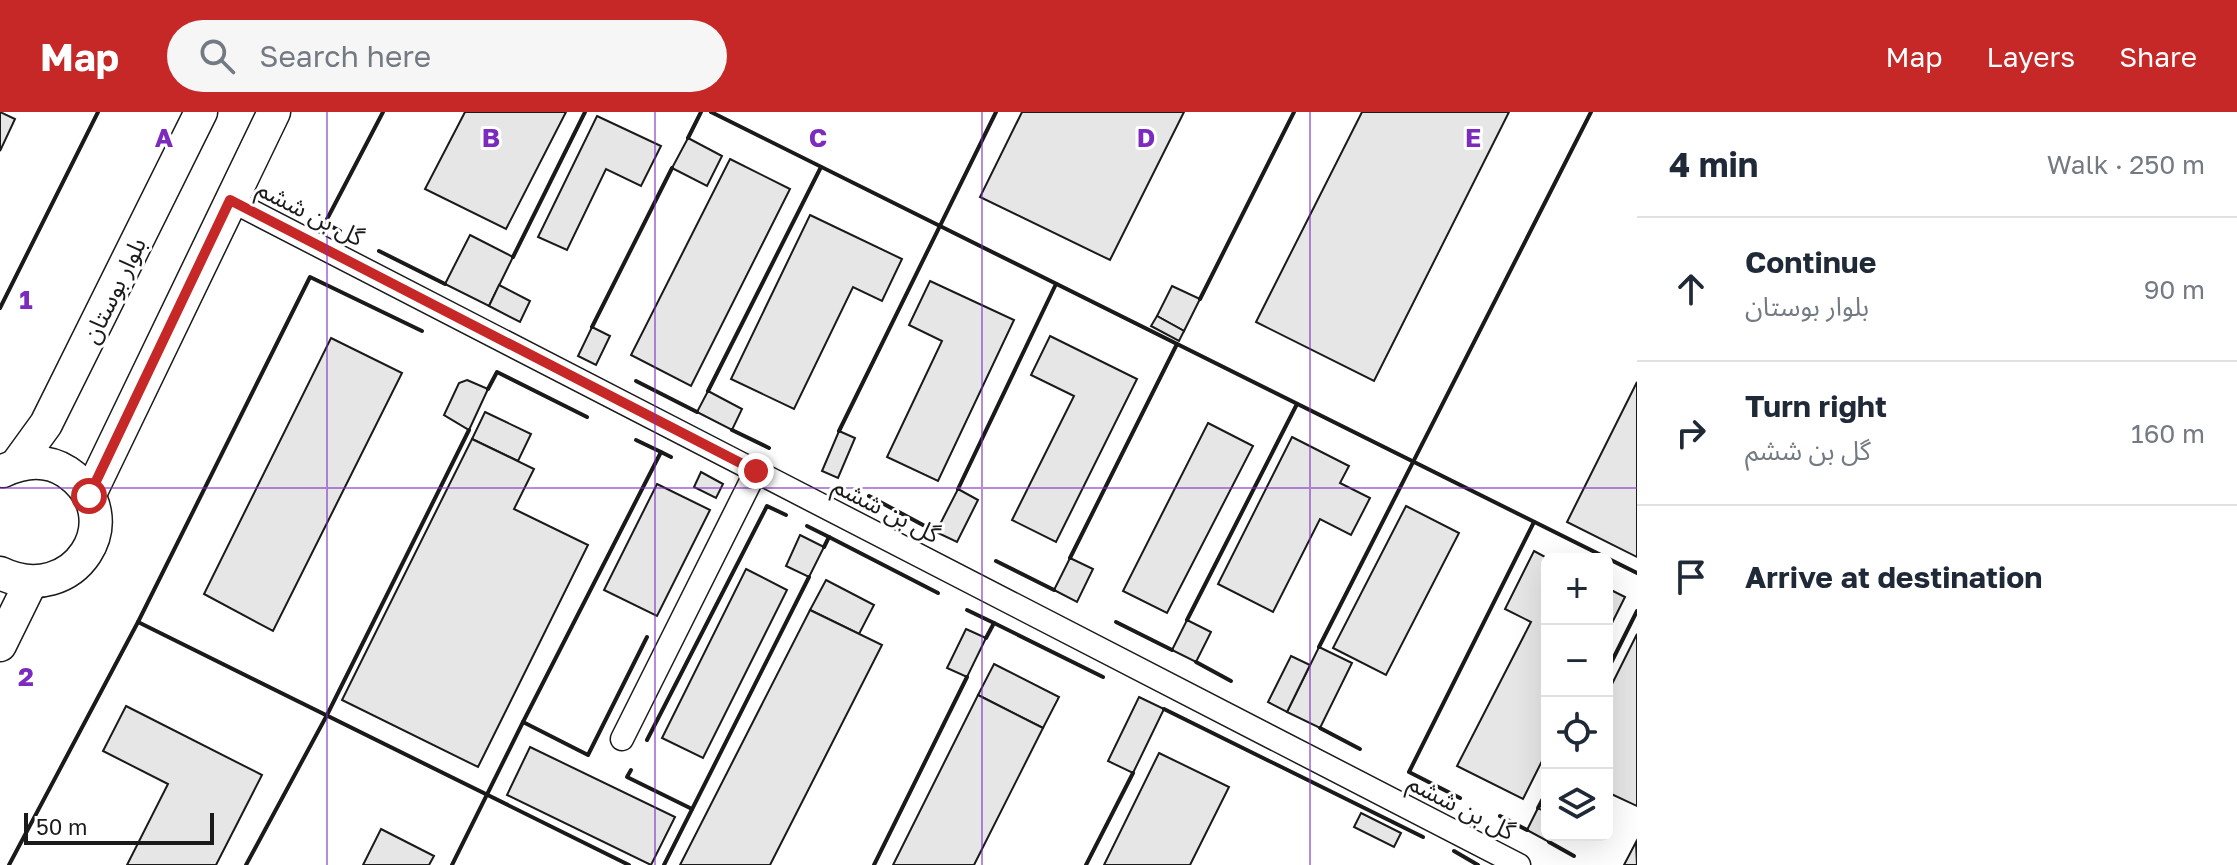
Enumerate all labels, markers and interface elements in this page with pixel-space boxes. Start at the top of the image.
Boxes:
search box [167,20,727,92]
text: Map [40,34,119,79]
icon: search [195,34,239,78]
text: Search here [259,38,431,74]
text: Map [1885,40,1943,73]
text: Layers [1987,40,2075,73]
text: Share [2119,40,2197,73]
text: A [155,122,174,153]
text: B [482,122,500,153]
text: C [809,122,827,153]
text: D [1137,122,1155,153]
text: E [1465,122,1481,153]
text: 4 min [1669,144,1758,184]
text: Walk · 250 m [2047,149,2205,180]
street label: گل بن ششم [251,173,370,255]
street label: بلوار بوستان [75,232,152,348]
text: Continue [1745,244,1876,280]
icon: ahead [1669,267,1713,311]
text: 90 m [2144,274,2205,305]
text: 1 [19,284,33,315]
text: بلوار بوستان [1745,291,1869,322]
text: Turn right [1745,388,1887,424]
icon: right [1669,411,1713,455]
text: 160 m [2131,418,2205,449]
text: گل بن ششم [1745,435,1871,466]
route end [738,453,774,489]
street label: گل بن ششم [827,470,946,552]
route start [71,478,107,514]
map controls [1541,553,1613,841]
button: + [1541,553,1613,625]
icon: arrive [1669,555,1713,599]
text: Arrive at destination [1745,559,2042,595]
button: − [1541,625,1613,697]
text: 2 [18,661,34,692]
button: locate [1541,697,1613,769]
street label: گل بن ششم [1402,767,1521,849]
button: layers [1541,769,1613,841]
scale bar [24,809,214,845]
text: 50 m [36,813,87,840]

